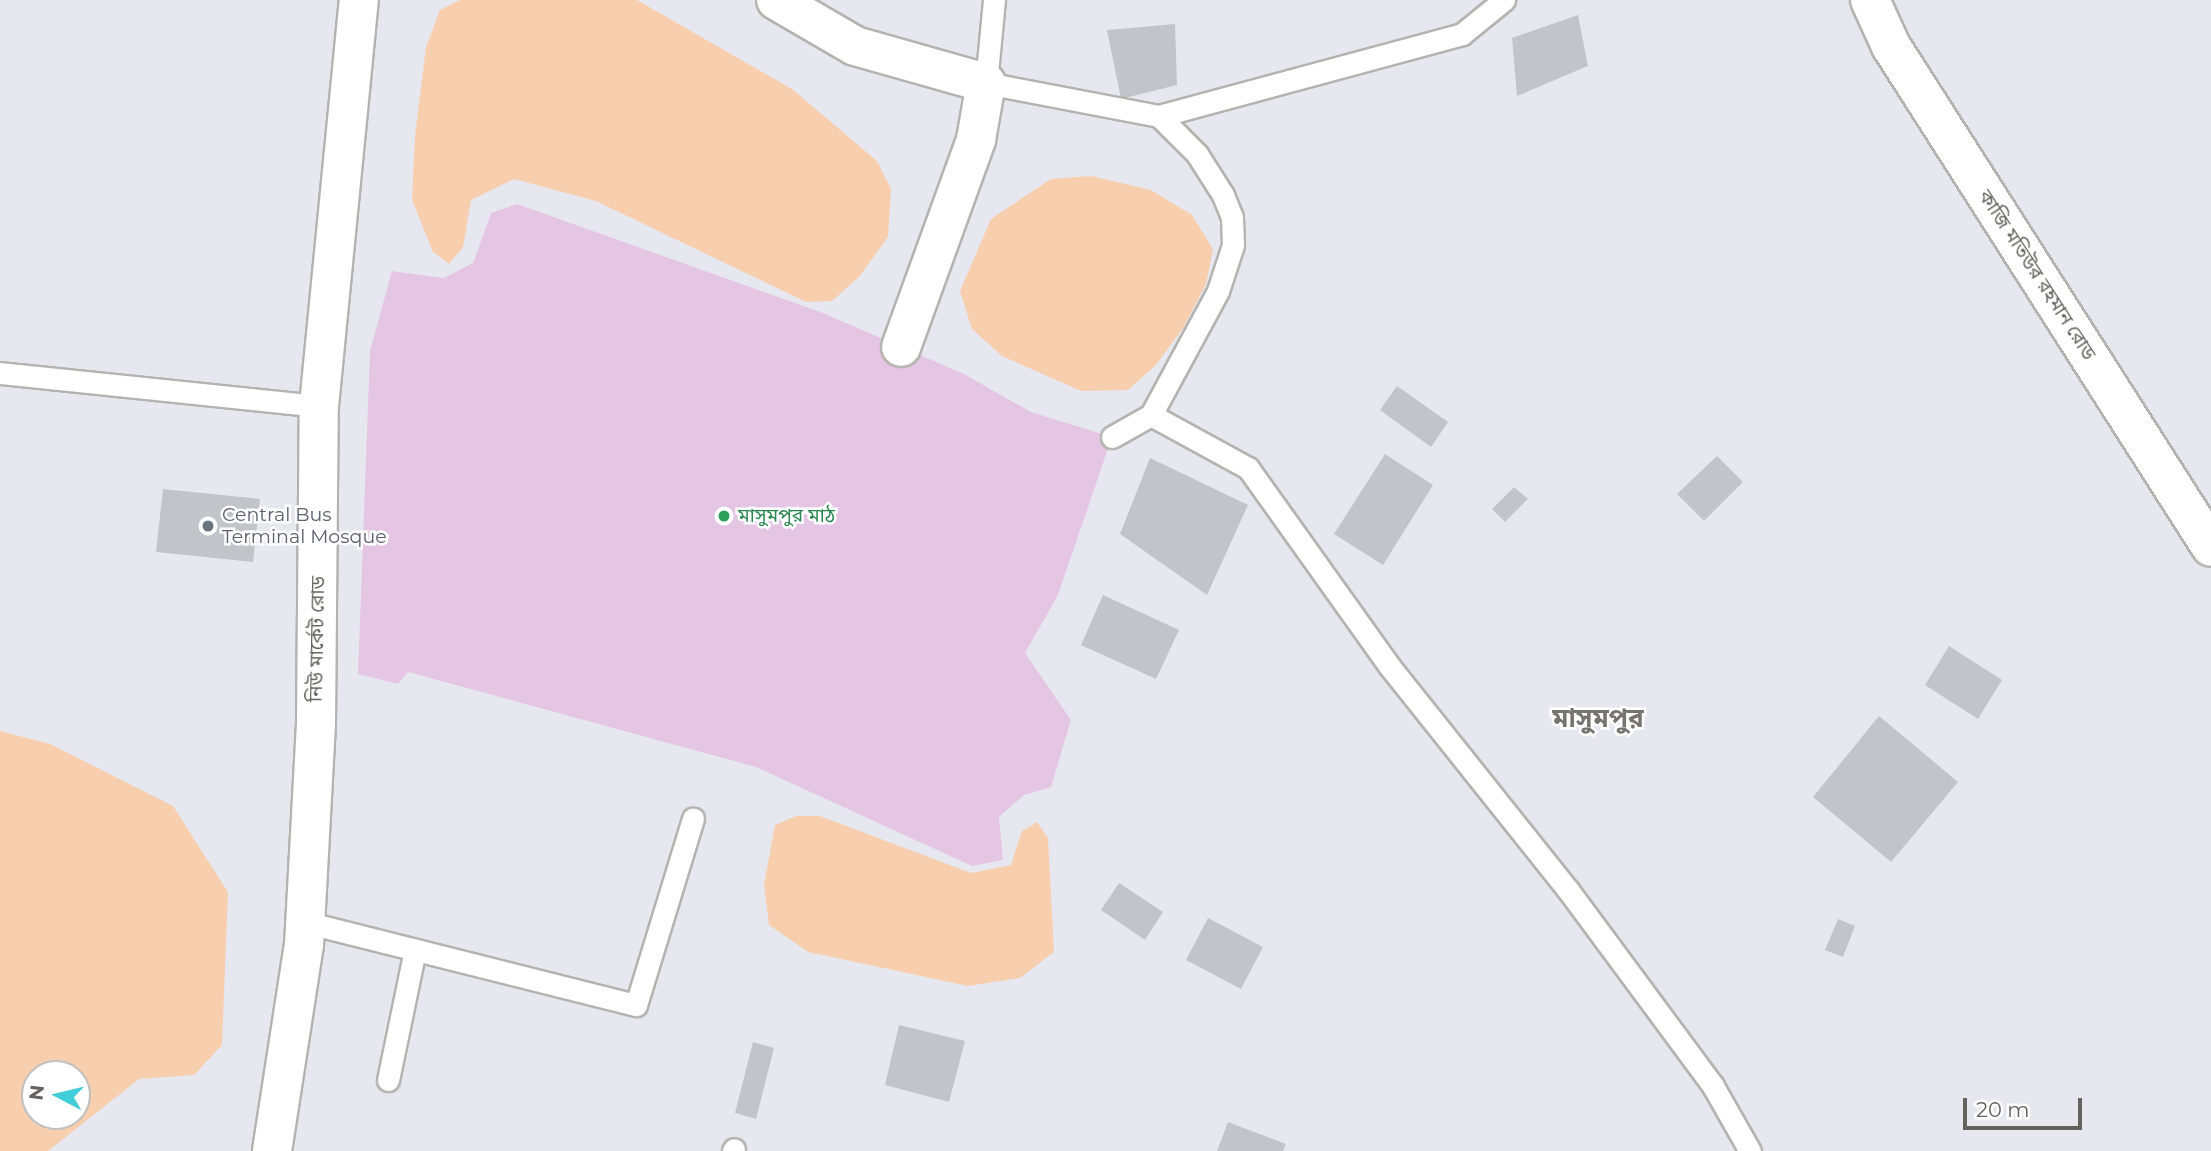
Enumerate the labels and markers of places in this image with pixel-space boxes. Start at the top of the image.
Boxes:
place label: Central Bus Terminal Mosque [222,504,387,548]
place label: মাসুমপুর মাঠ [738,505,835,527]
marker: মাসুমপুর মাঠ [716,508,732,524]
marker: Central Bus Terminal Mosque [200,518,216,534]

